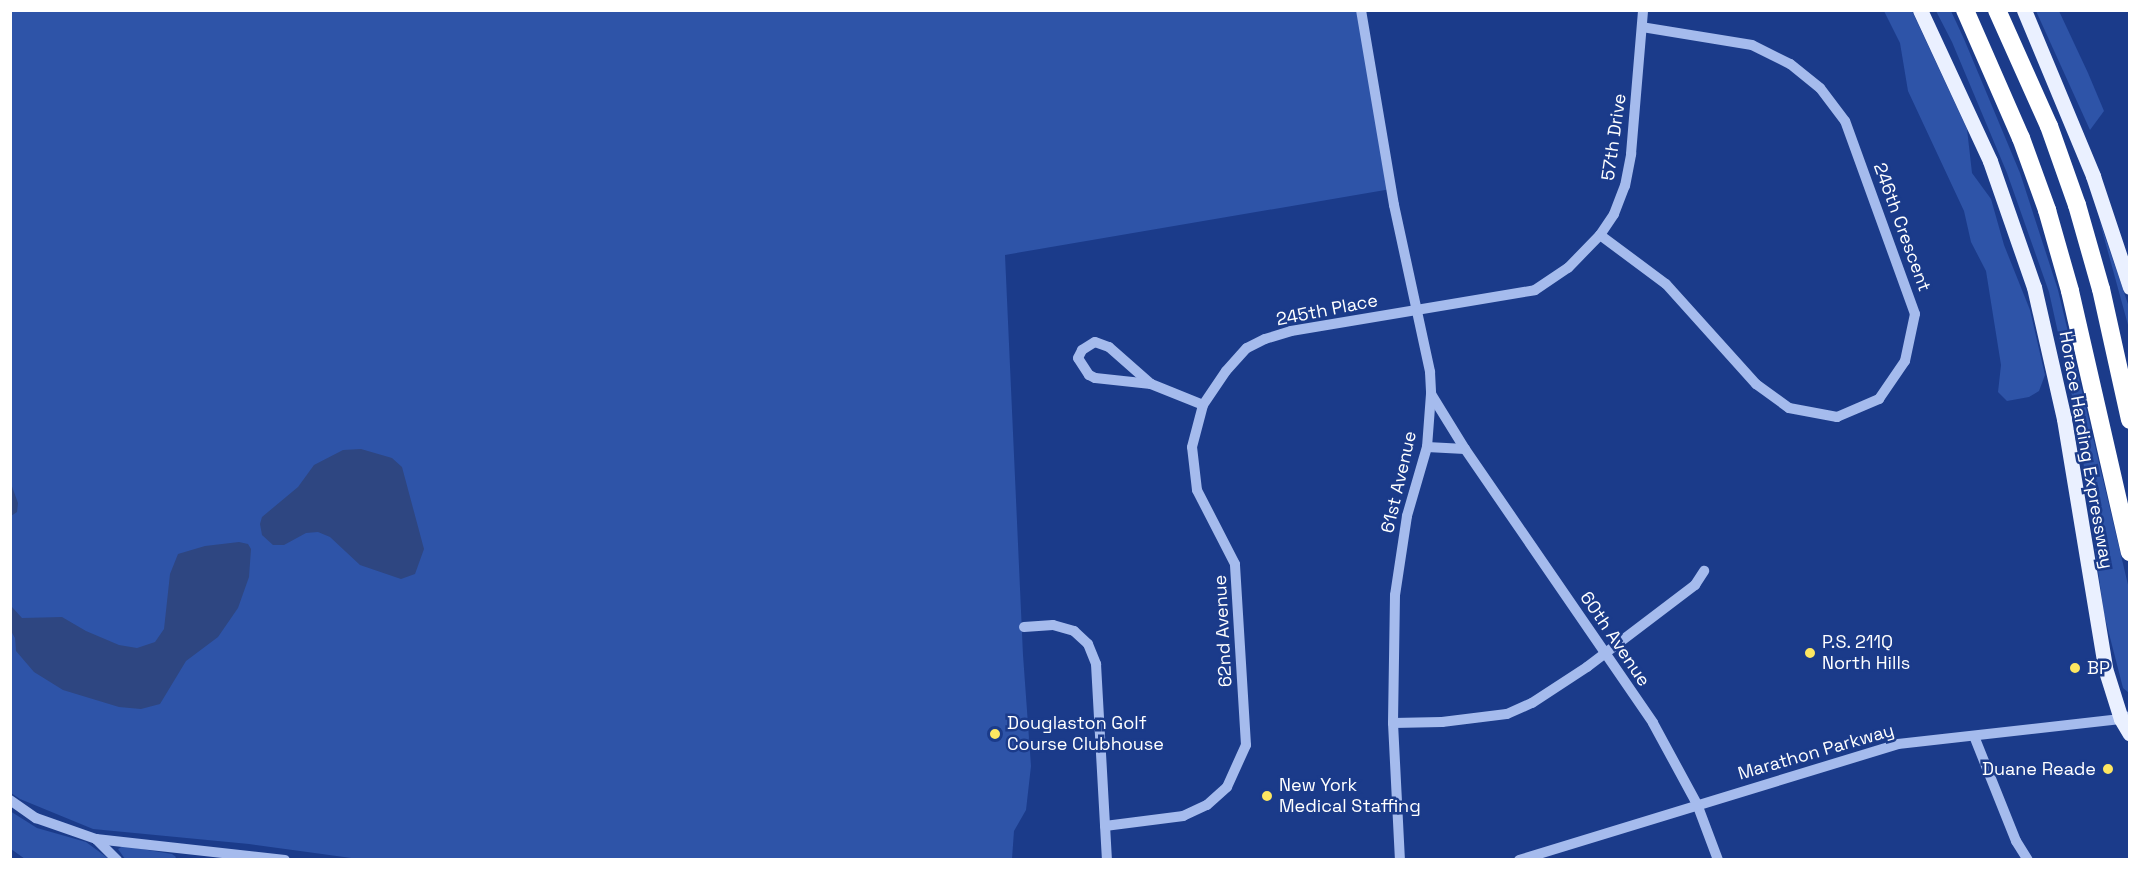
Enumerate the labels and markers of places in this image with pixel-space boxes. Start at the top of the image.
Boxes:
place label: P.S. 211Q North Hills [1822,632,1910,674]
marker: P.S. 211Q North Hills [1803,646,1817,660]
place label: BP [2087,657,2110,679]
marker: BP [2068,661,2082,675]
place label: Douglaston Golf Course Clubhouse [1007,713,1164,756]
marker: Douglaston Golf Course Clubhouse [988,727,1002,741]
place label: Duane Reade [1982,758,2096,780]
marker: Duane Reade [2101,762,2115,776]
place label: New York Medical Staffing [1279,775,1421,818]
marker: New York Medical Staffing [1260,789,1274,803]

